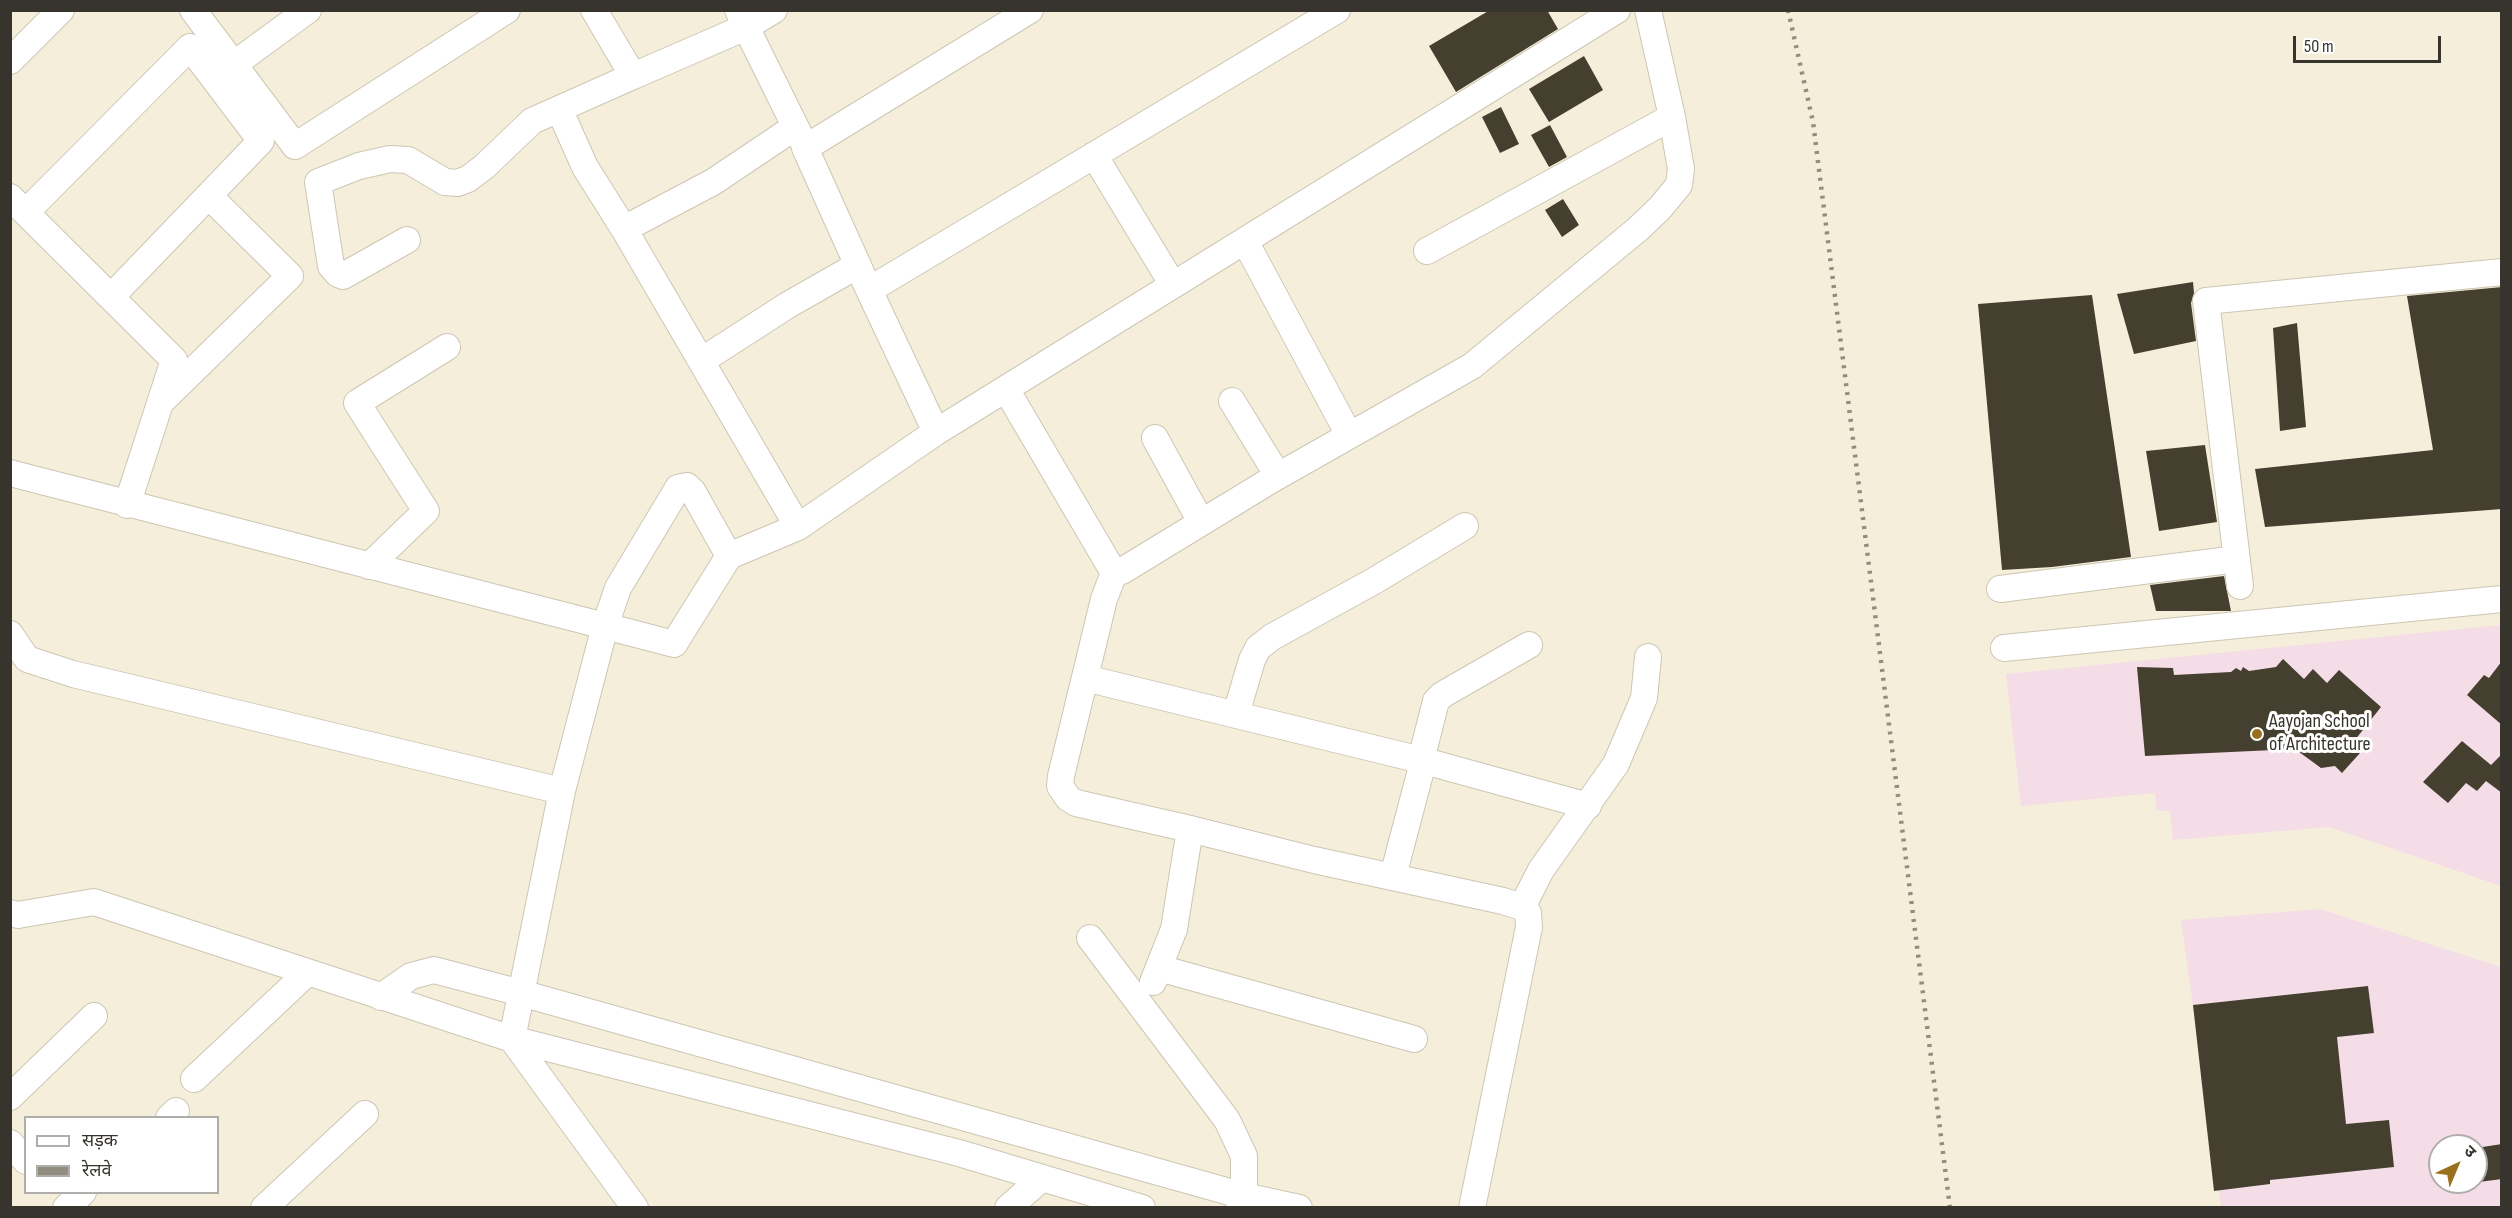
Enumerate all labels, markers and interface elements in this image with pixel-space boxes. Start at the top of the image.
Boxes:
scale bar [2296,24,2444,62]
text: 50 m [2304,36,2334,57]
place label: Aayojan School of Architecture [2269,710,2371,757]
marker: Aayojan School of Architecture [2250,727,2264,741]
legend [24,1116,219,1194]
text: सड़क [82,1130,118,1151]
north arrow [2428,1134,2488,1194]
text: उ [2459,1142,2479,1162]
text: रेलवे [82,1160,112,1181]

